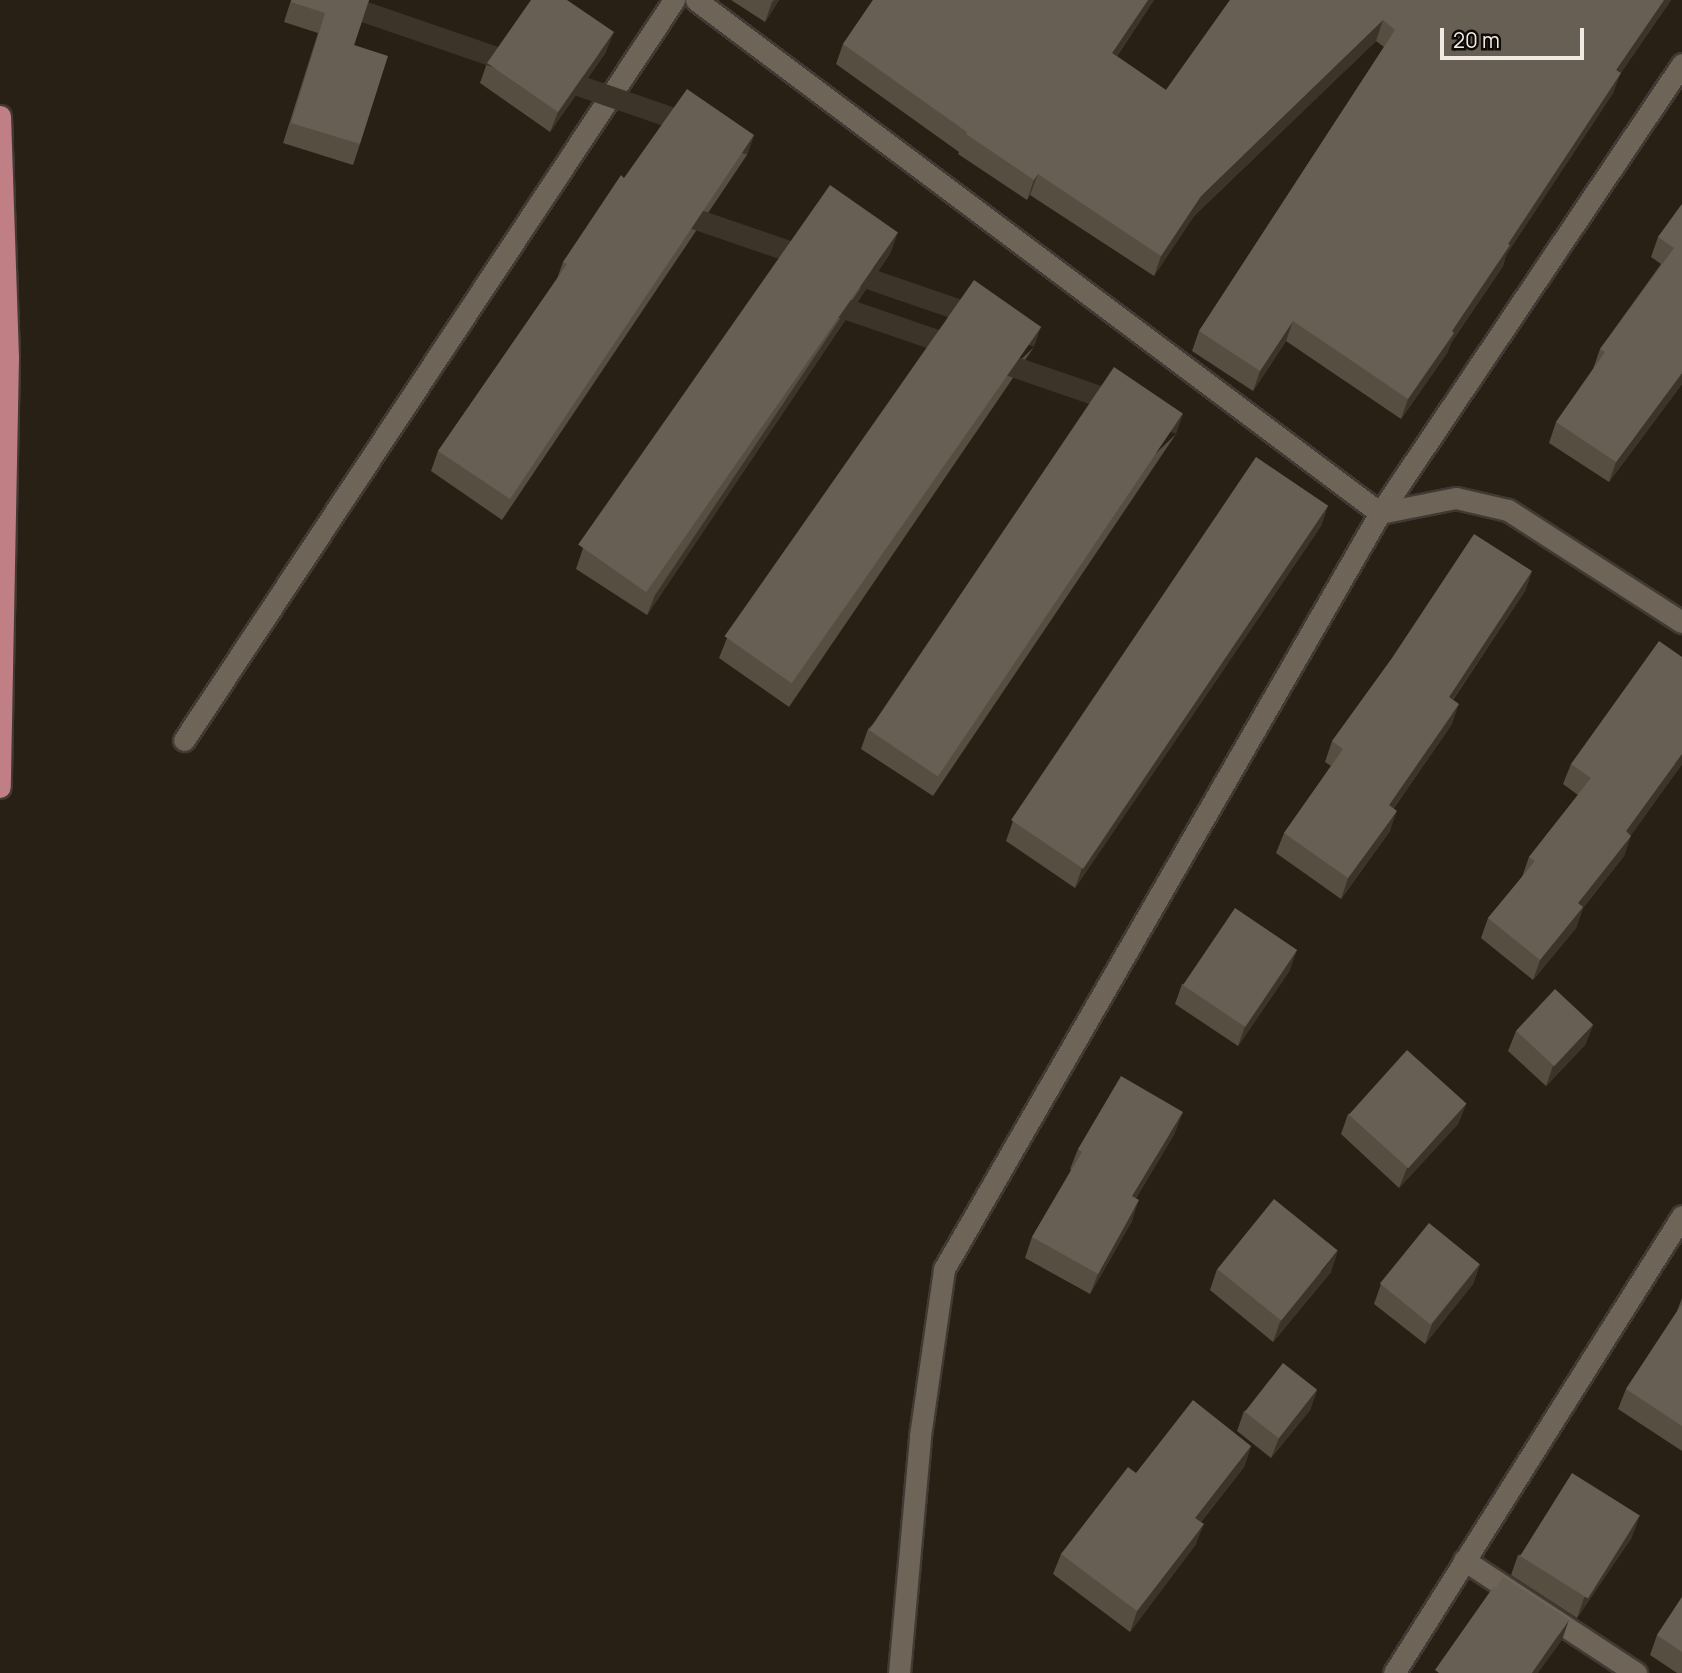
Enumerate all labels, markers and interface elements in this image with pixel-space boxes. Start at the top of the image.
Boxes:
scale bar [1444,14,1588,58]
text: 20 m [1453,26,1500,54]

